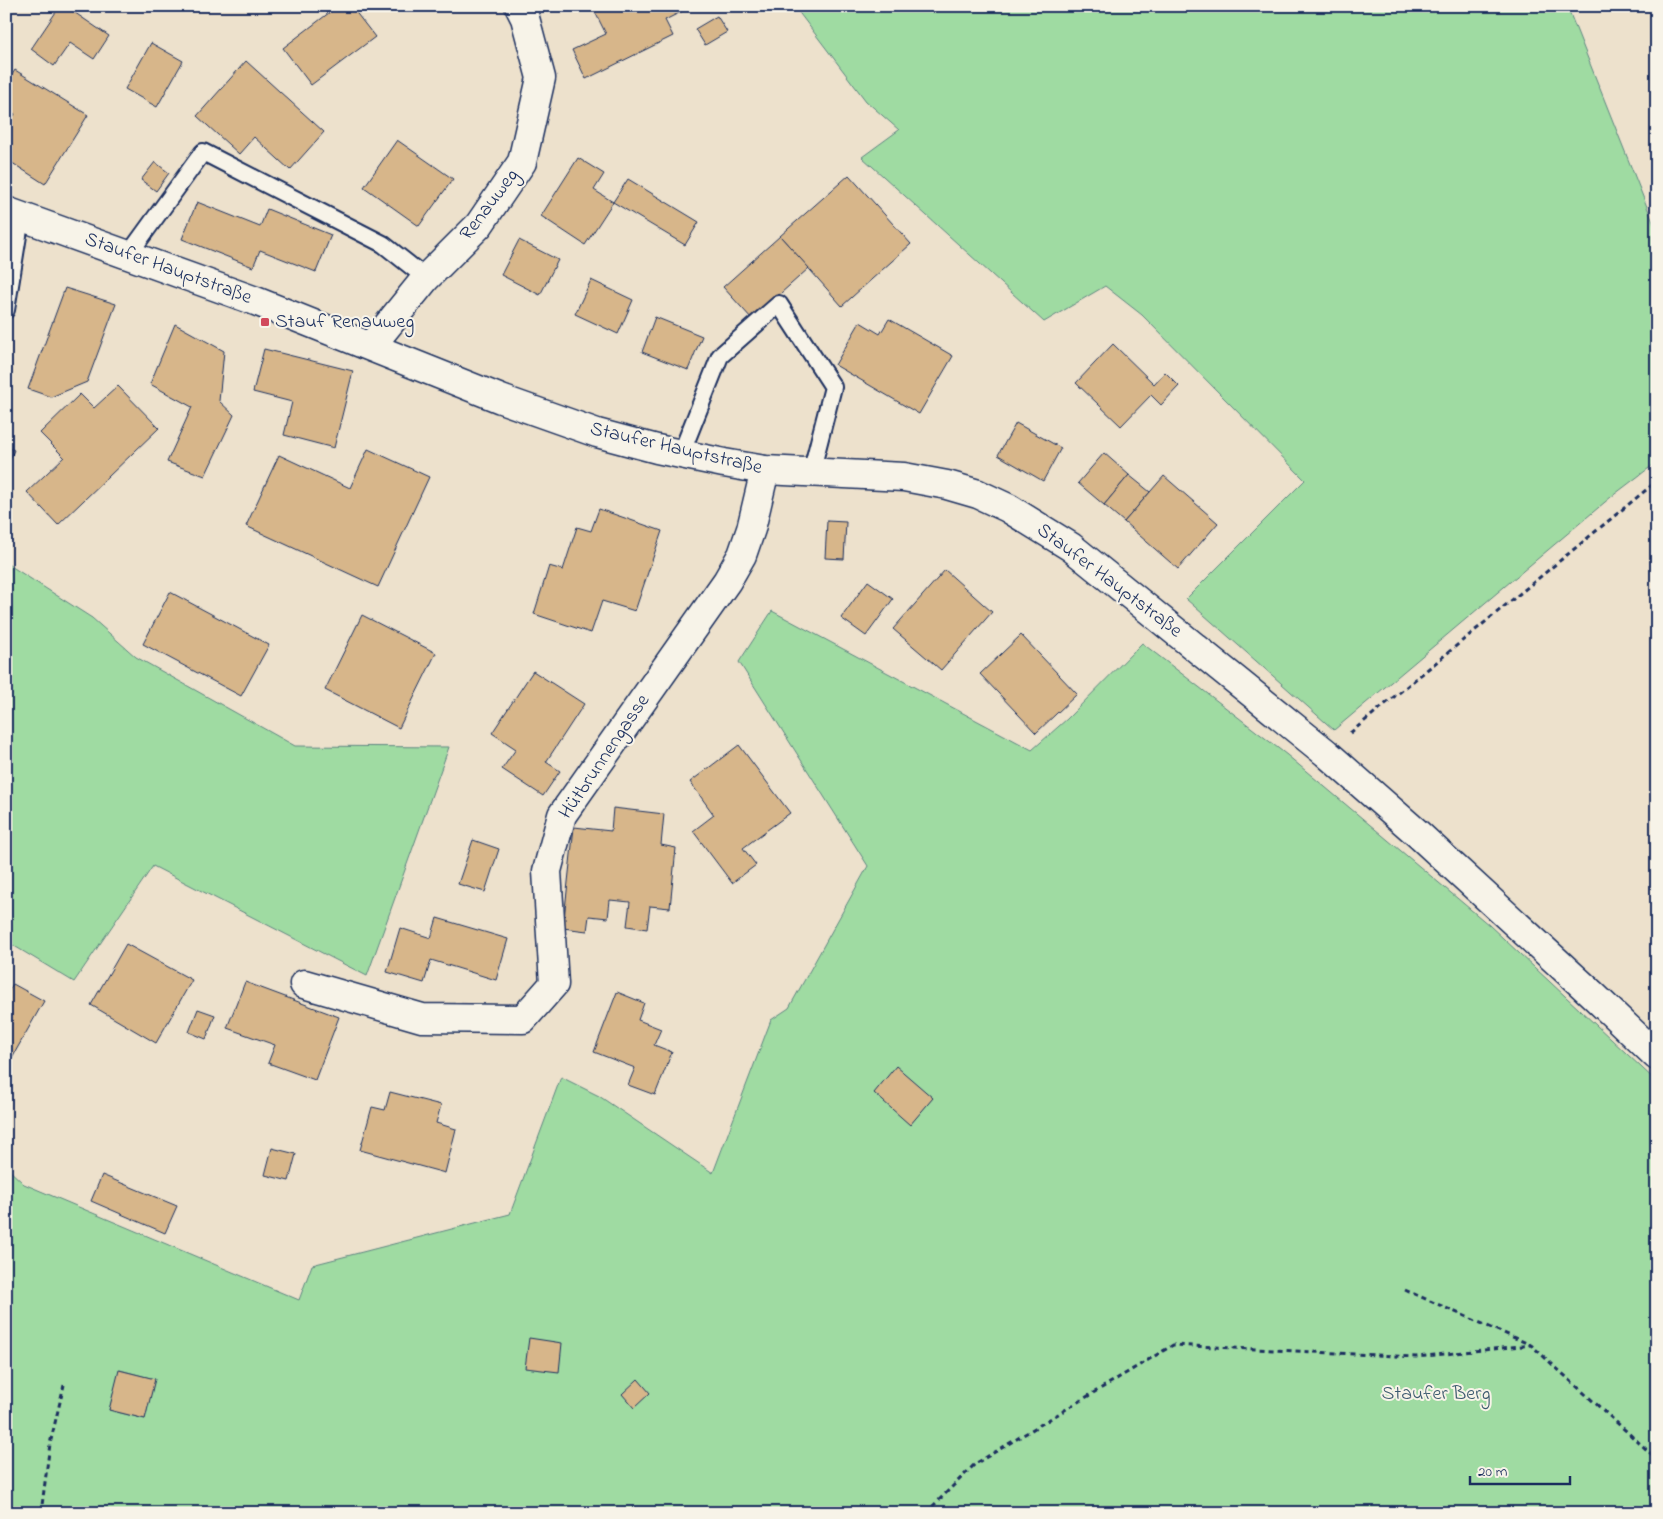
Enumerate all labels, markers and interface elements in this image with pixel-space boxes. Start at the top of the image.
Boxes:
street label: Renauweg [453,163,527,248]
street label: Staufer Hauptstraße [80,225,256,313]
place label: Stauf Renauweg [275,308,414,338]
marker: Stauf Renauweg [259,316,271,328]
street label: Staufer Hauptstraße [587,415,765,483]
street label: Staufer Hauptstraße [1030,516,1188,646]
street label: Hütbrunnengasse [552,689,659,826]
park label: Staufer Berg [1382,1380,1490,1410]
scale bar [1470,1454,1570,1486]
text: 20 m [1478,1461,1508,1483]

